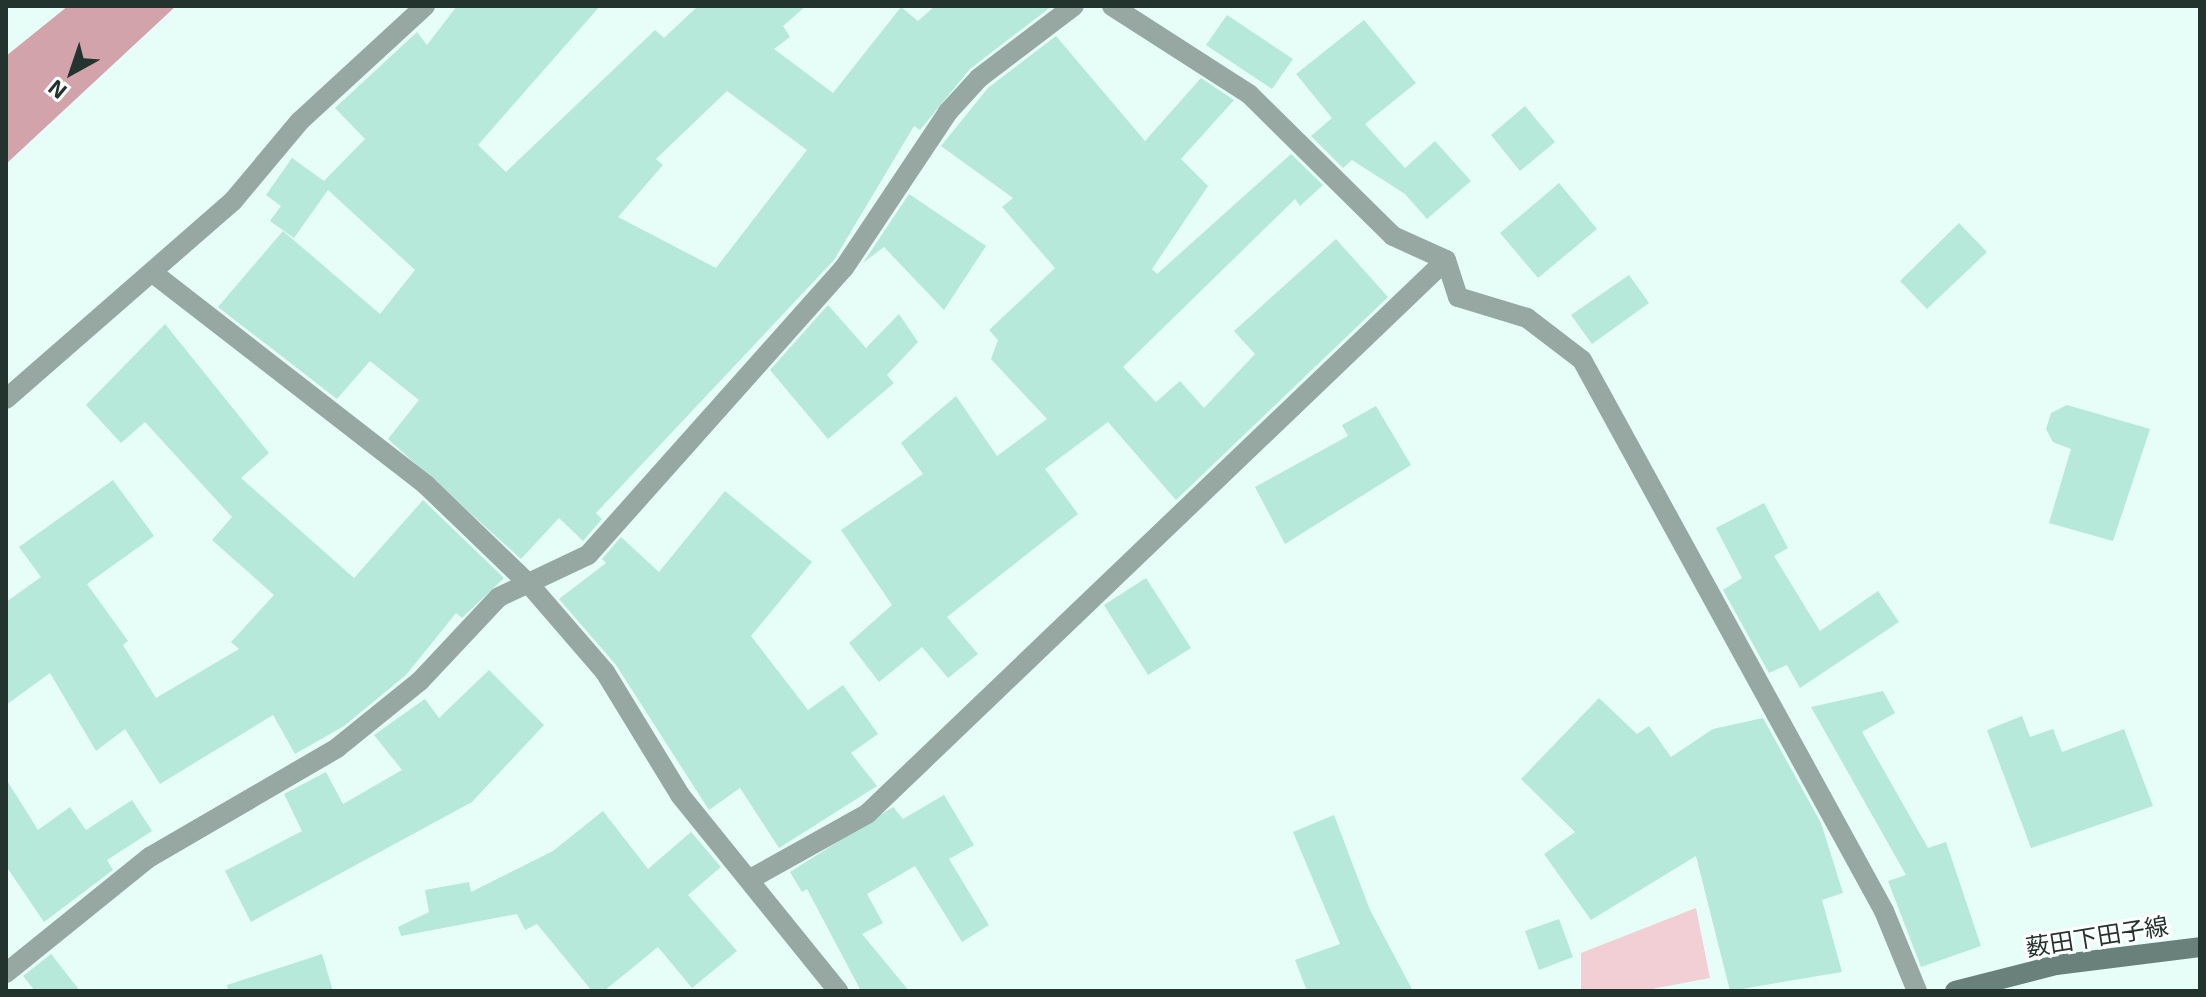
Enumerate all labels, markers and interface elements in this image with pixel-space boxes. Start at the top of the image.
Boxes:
north arrow [32,32,112,112]
text: N [42,75,71,105]
street label: 薮田下田子線 [2024,911,2170,961]

